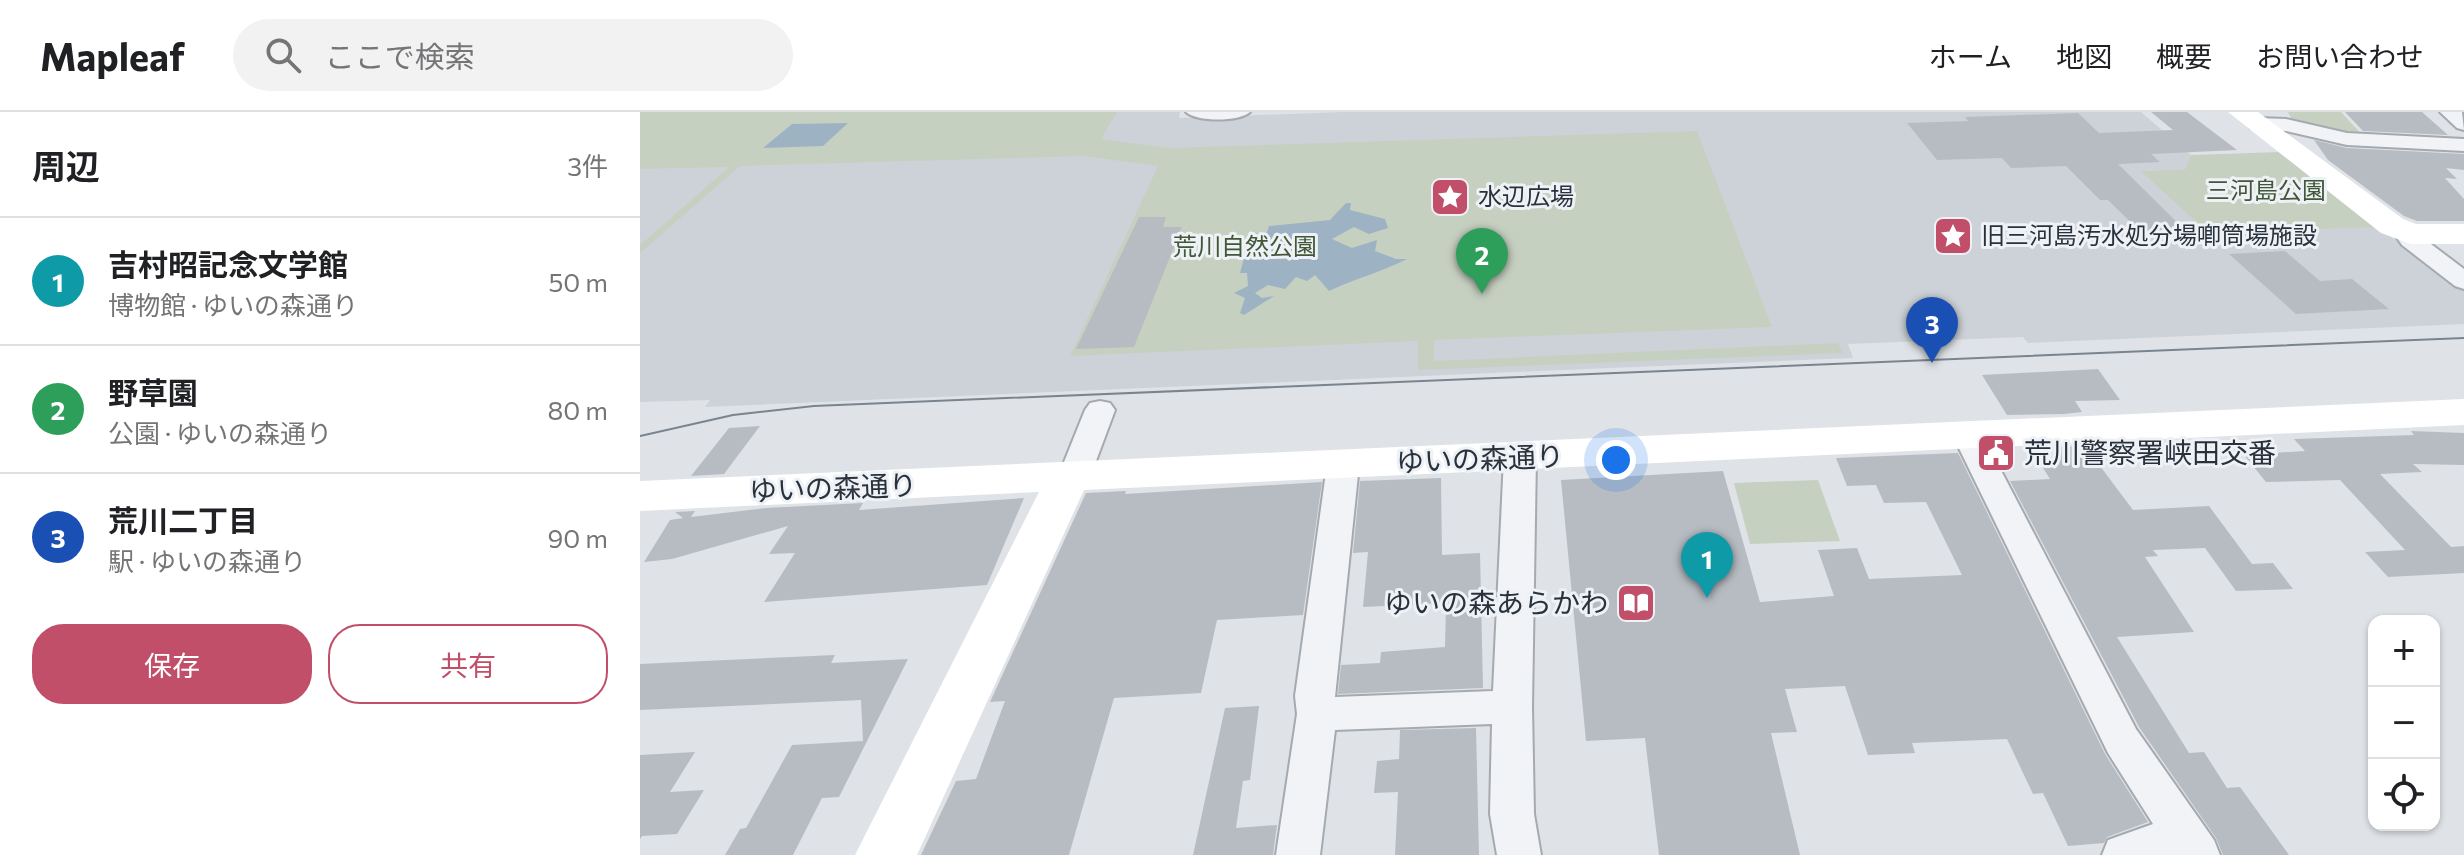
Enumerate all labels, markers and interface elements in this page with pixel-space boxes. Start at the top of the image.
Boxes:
search box [233,19,793,91]
text: Mapleaf [40,32,185,79]
icon: search [261,33,305,77]
text: ここで検索 [325,37,475,74]
text: ホーム [1929,39,2012,73]
text: 地図 [2056,39,2112,73]
text: 概要 [2156,39,2212,73]
text: お問い合わせ [2256,39,2424,73]
text: 周辺 [32,144,100,186]
text: 3件 [567,150,608,181]
park label: 三河島公園 [2206,175,2326,204]
place icon: 水辺広場 [1429,176,1471,218]
place label: 水辺広場 [1478,181,1574,210]
place icon: 旧三河島汚水処分場喞筒場施設 [1932,215,1974,257]
place label: 旧三河島汚水処分場喞筒場施設 [1981,220,2317,249]
pin: 2 [1456,228,1508,294]
park label: 荒川自然公園 [1173,231,1317,260]
text: 吉村昭記念文学館 [108,245,348,282]
text: 1 [52,266,64,297]
text: 50 m [548,266,608,297]
text: 博物館 · ゆいの森通り [108,289,358,320]
pin: 3 [1906,297,1958,363]
text: 野草園 [108,373,198,410]
text: 2 [51,394,65,425]
text: 80 m [548,394,608,425]
text: 公園 · ゆいの森通り [108,417,332,448]
public building icon: 荒川警察署峡田交番 [1975,432,2017,474]
place label: 荒川警察署峡田交番 [2024,435,2276,469]
street label: ゆいの森通り [1395,438,1565,478]
your location [1596,440,1636,480]
street label: ゆいの森通り [748,467,918,507]
text: 荒川二丁目 [108,501,258,538]
text: 3 [50,522,66,553]
text: 90 m [548,522,608,553]
pin: 1 [1681,532,1733,598]
text: 駅 · ゆいの森通り [108,545,306,576]
library icon: ゆいの森あらかわ [1615,582,1657,624]
place label: ゆいの森あらかわ [1384,585,1608,619]
map controls [2368,615,2440,831]
button: + [2368,615,2440,687]
button: 保存 [32,624,312,704]
button: 共有 [328,624,608,704]
button: − [2368,687,2440,759]
button: locate [2368,759,2440,831]

